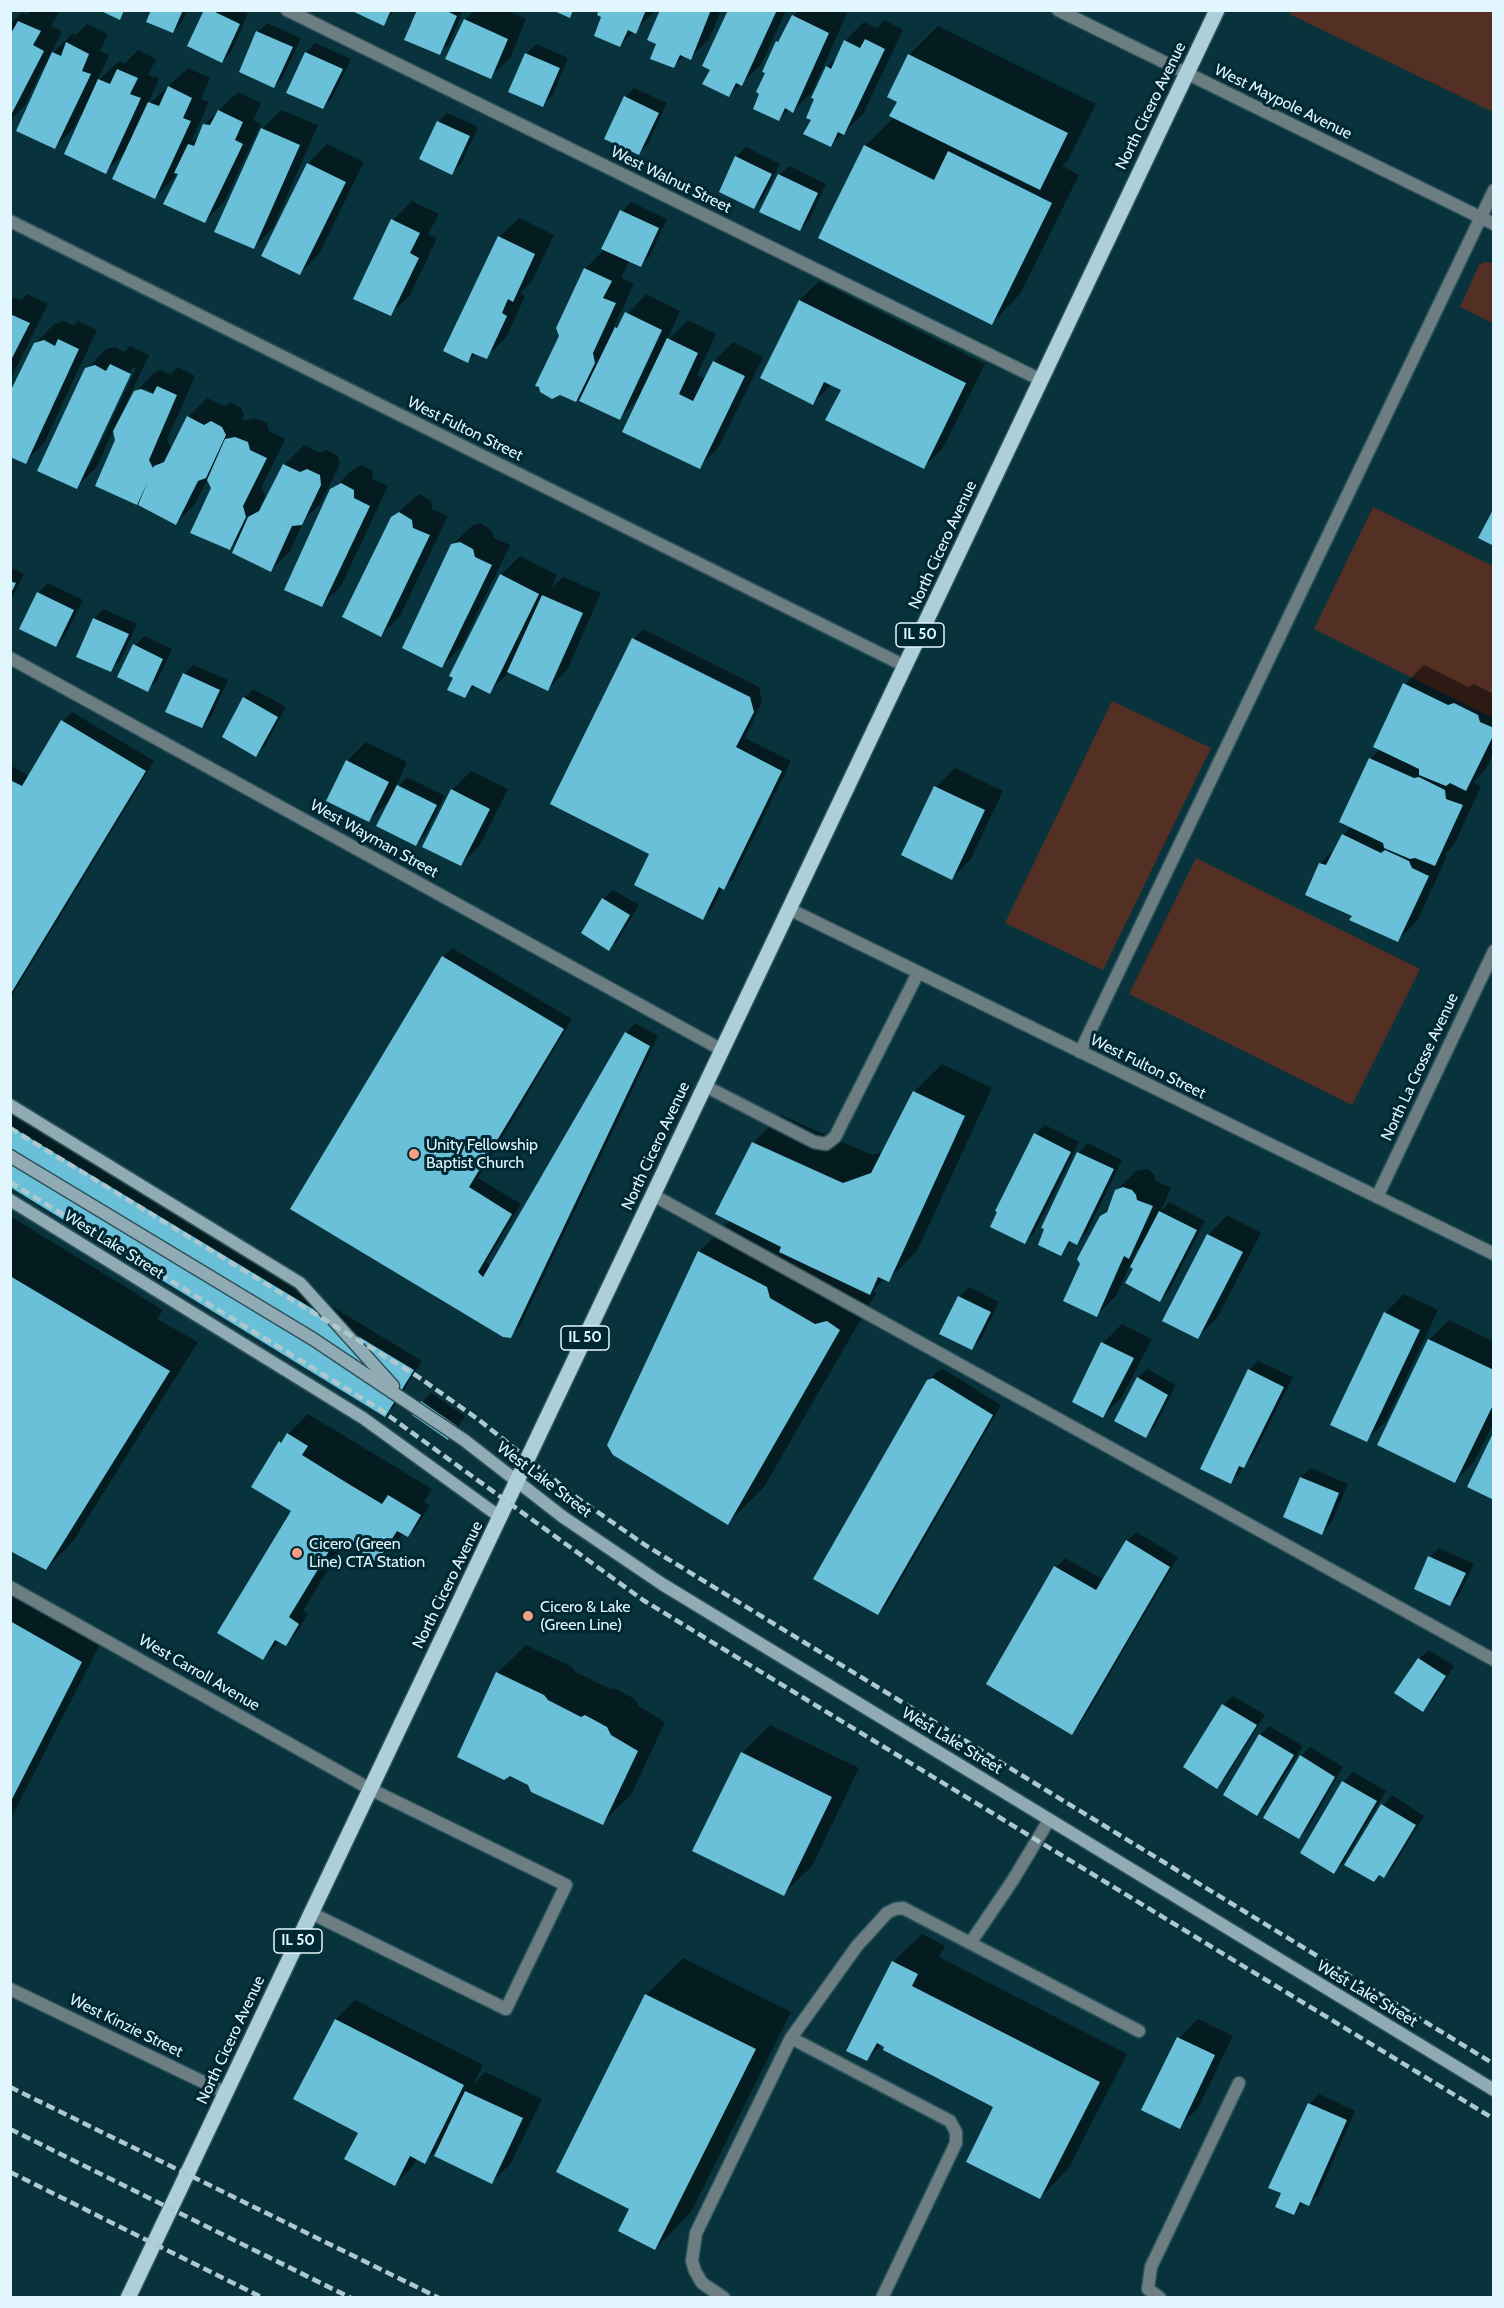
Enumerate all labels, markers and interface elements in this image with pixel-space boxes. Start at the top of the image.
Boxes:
street label: North Cicero Avenue [1112,39,1190,173]
street label: West Maypole Avenue [1211,60,1355,144]
street label: West Walnut Street [608,143,734,217]
street label: West Fulton Street [404,393,526,465]
street label: North Cicero Avenue [905,478,981,612]
road number: IL 50 [896,623,944,647]
street label: West Wayman Street [307,796,441,882]
street label: North La Crosse Avenue [1377,990,1463,1144]
street label: West Fulton Street [1087,1031,1209,1103]
street label: North Cicero Avenue [618,1079,694,1213]
place label: Unity Fellowship Baptist Church [426,1135,538,1173]
marker: Unity Fellowship Baptist Church [407,1147,421,1161]
street label: West Lake Street [61,1207,167,1283]
road number: IL 50 [561,1326,609,1350]
street label: West Lake Street [493,1438,595,1522]
street label: North Cicero Avenue [409,1518,487,1652]
place label: Cicero (Green Line) CTA Station [309,1534,425,1572]
marker: Cicero (Green Line) CTA Station [290,1546,304,1560]
place label: Cicero & Lake (Green Line) [540,1597,630,1635]
marker: Cicero & Lake (Green Line) [521,1609,535,1623]
street label: West Carroll Avenue [135,1631,263,1715]
street label: West Lake Street [898,1703,1006,1779]
road number: IL 50 [274,1929,322,1953]
street label: West Lake Street [1313,1956,1421,2032]
street label: North Cicero Avenue [193,1973,269,2107]
street label: West Kinzie Street [66,1990,186,2062]

